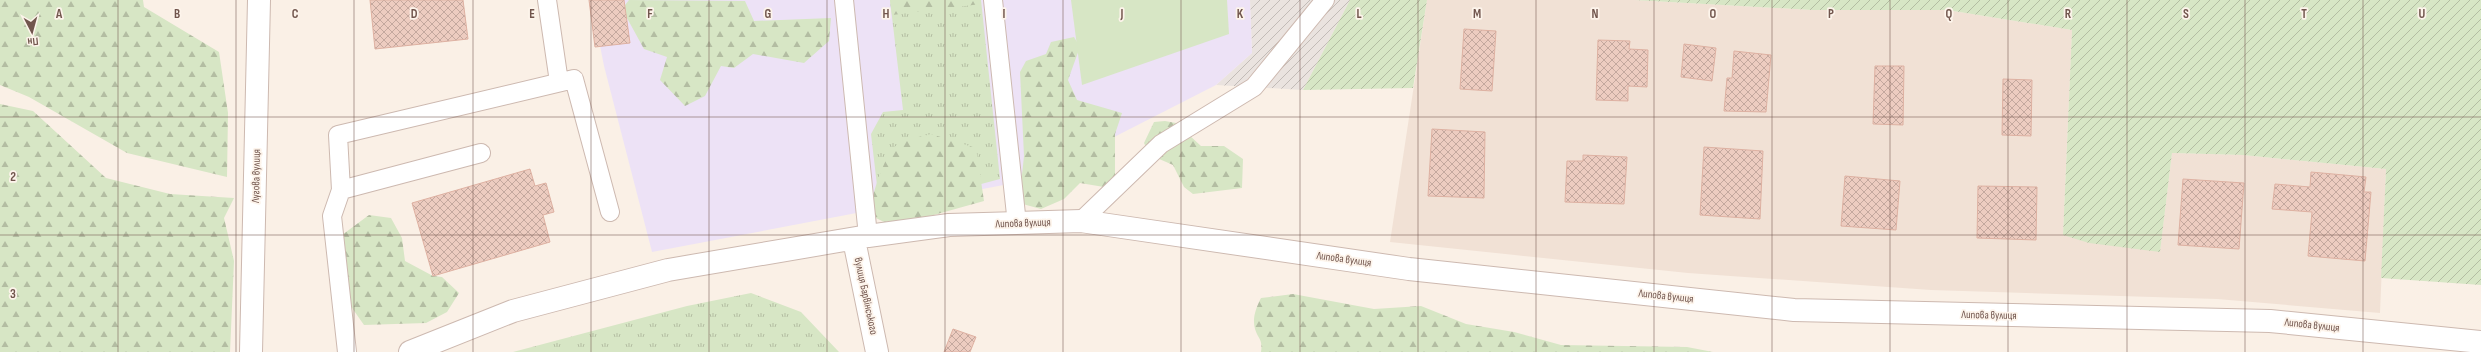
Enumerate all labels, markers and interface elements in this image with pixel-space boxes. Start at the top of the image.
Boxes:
text: A [55,6,63,22]
text: B [174,6,180,22]
text: C [292,6,299,22]
text: D [411,6,418,22]
text: E [529,6,535,22]
text: F [647,6,653,22]
text: G [765,6,772,22]
text: H [883,6,890,22]
text: I [1003,6,1006,22]
text: J [1120,6,1124,22]
text: K [1237,6,1244,22]
text: L [1356,6,1362,22]
text: M [1473,6,1481,22]
text: N [1592,6,1599,22]
text: O [1710,6,1717,22]
text: P [1828,6,1834,22]
text: Q [1946,6,1953,22]
text: R [2065,6,2072,22]
text: S [2183,6,2189,22]
text: T [2301,6,2307,22]
text: U [2419,6,2426,22]
north arrow [12,12,52,52]
text: Пн [27,34,39,48]
street label: Лугова вулиця [249,149,263,204]
text: 2 [10,169,16,185]
street label: Липова вулиця [994,216,1051,230]
street label: Липова вулиця [1315,249,1372,269]
street label: вулиця Барвінського [851,256,881,336]
text: 3 [10,286,16,302]
street label: Липова вулиця [1637,287,1694,305]
street label: Липова вулиця [1960,308,2017,322]
street label: Липова вулиця [2283,316,2340,334]

